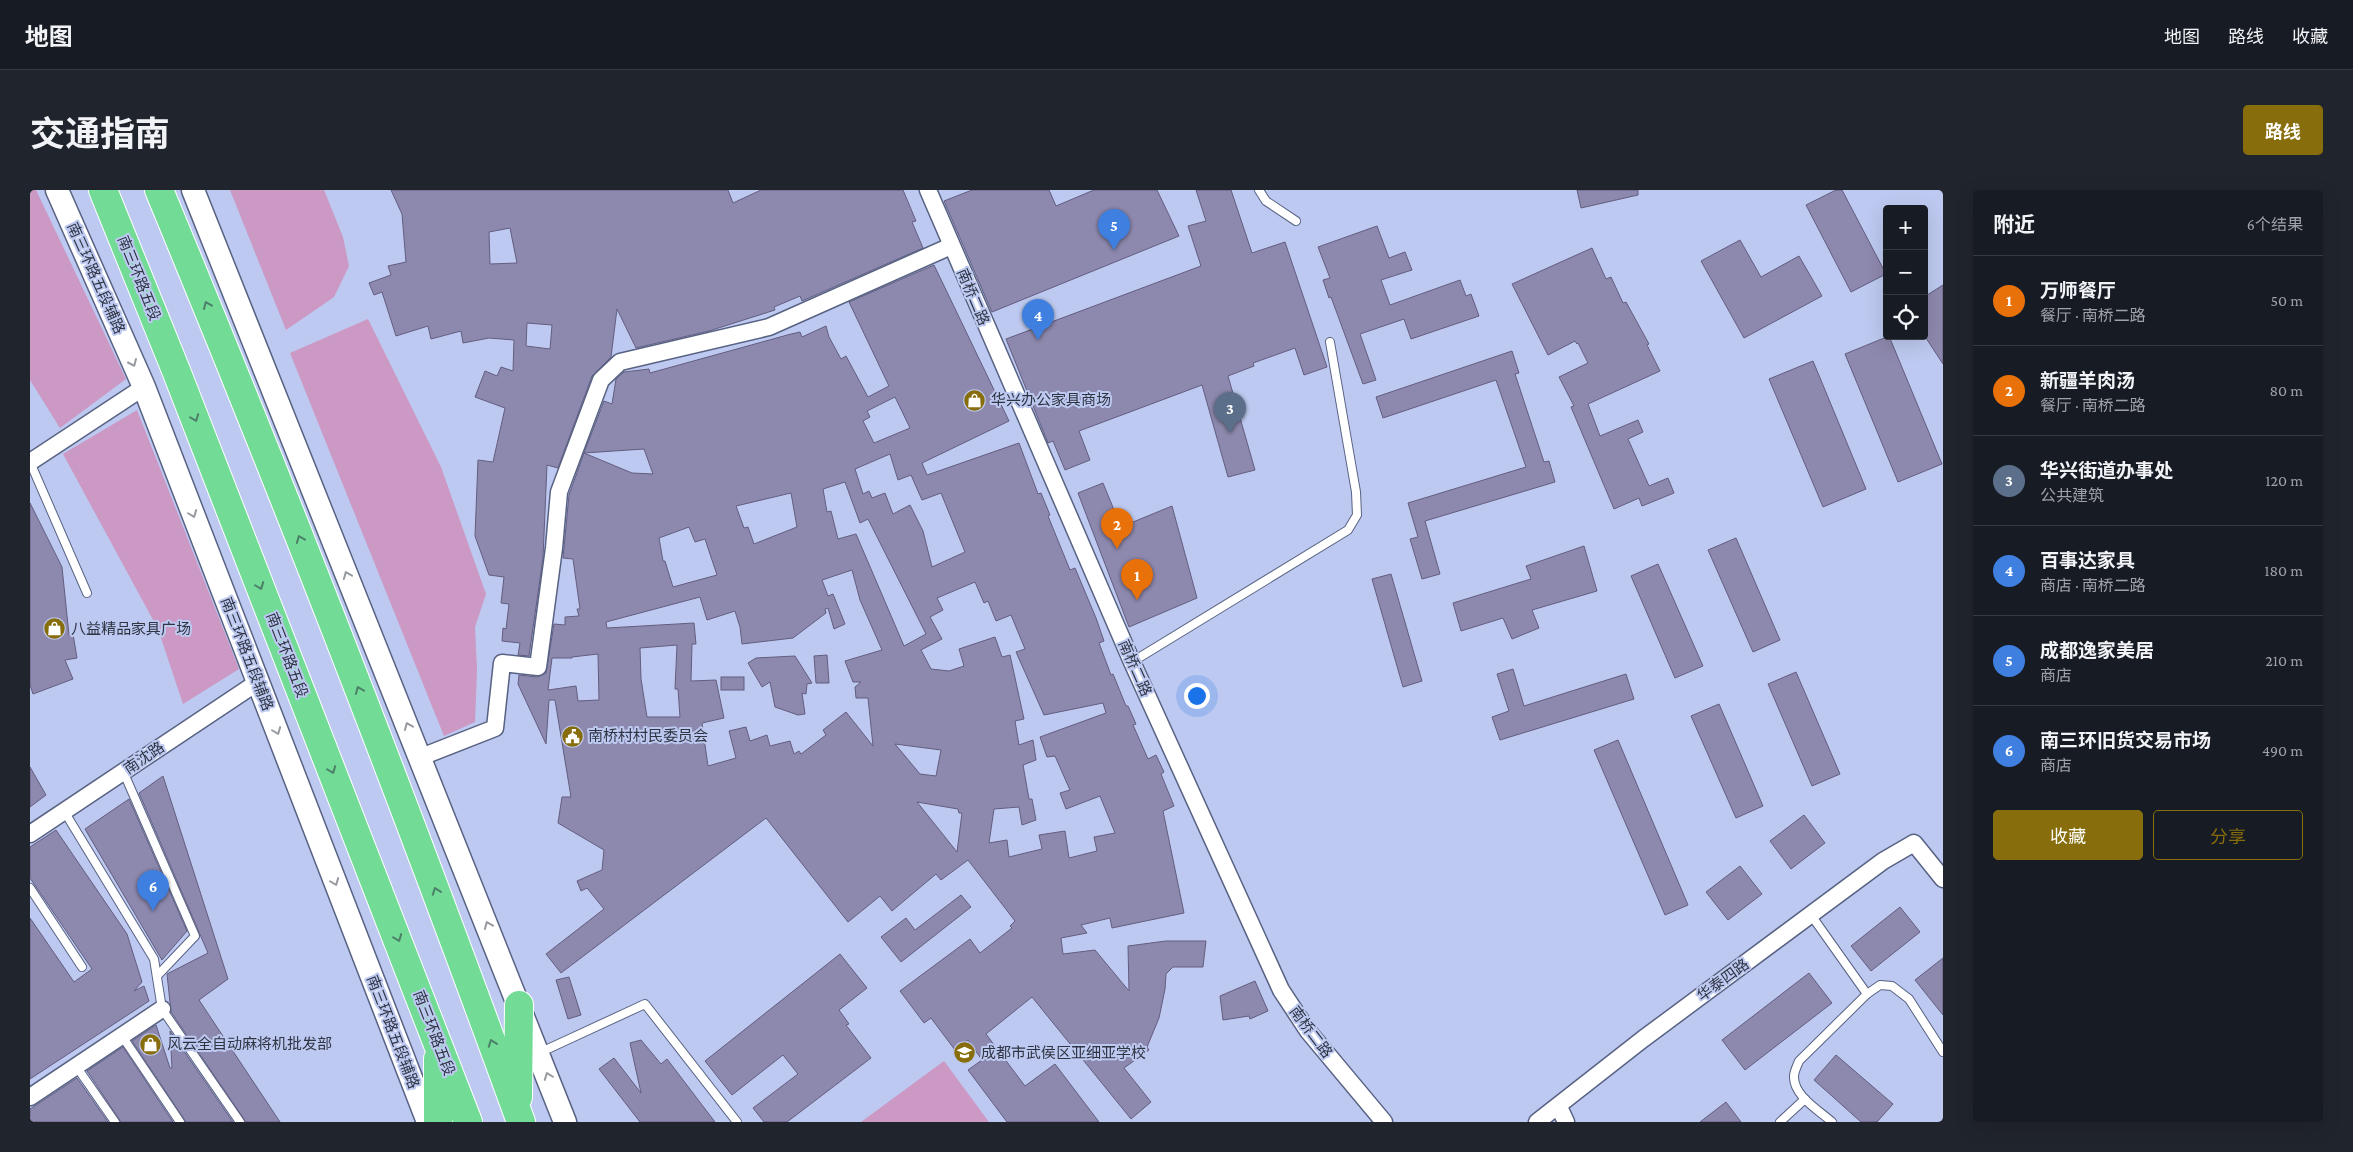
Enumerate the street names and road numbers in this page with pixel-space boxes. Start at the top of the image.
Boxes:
street label: 南三环路五段辅路 [64,220,128,336]
street label: 南三环路五段 [115,233,163,323]
street label: 南桥二路 [954,266,992,328]
street label: 南三环路五段辅路 [218,595,276,713]
street label: 南三环路五段 [263,610,311,700]
street label: 南桥二路 [1115,637,1155,699]
street label: 南沈路 [121,739,167,777]
street label: 华泰四路 [1693,955,1752,1004]
street label: 南三环路五段辅路 [364,973,422,1091]
street label: 南三环路五段 [410,988,458,1078]
street label: 南桥二路 [1287,1003,1335,1061]

